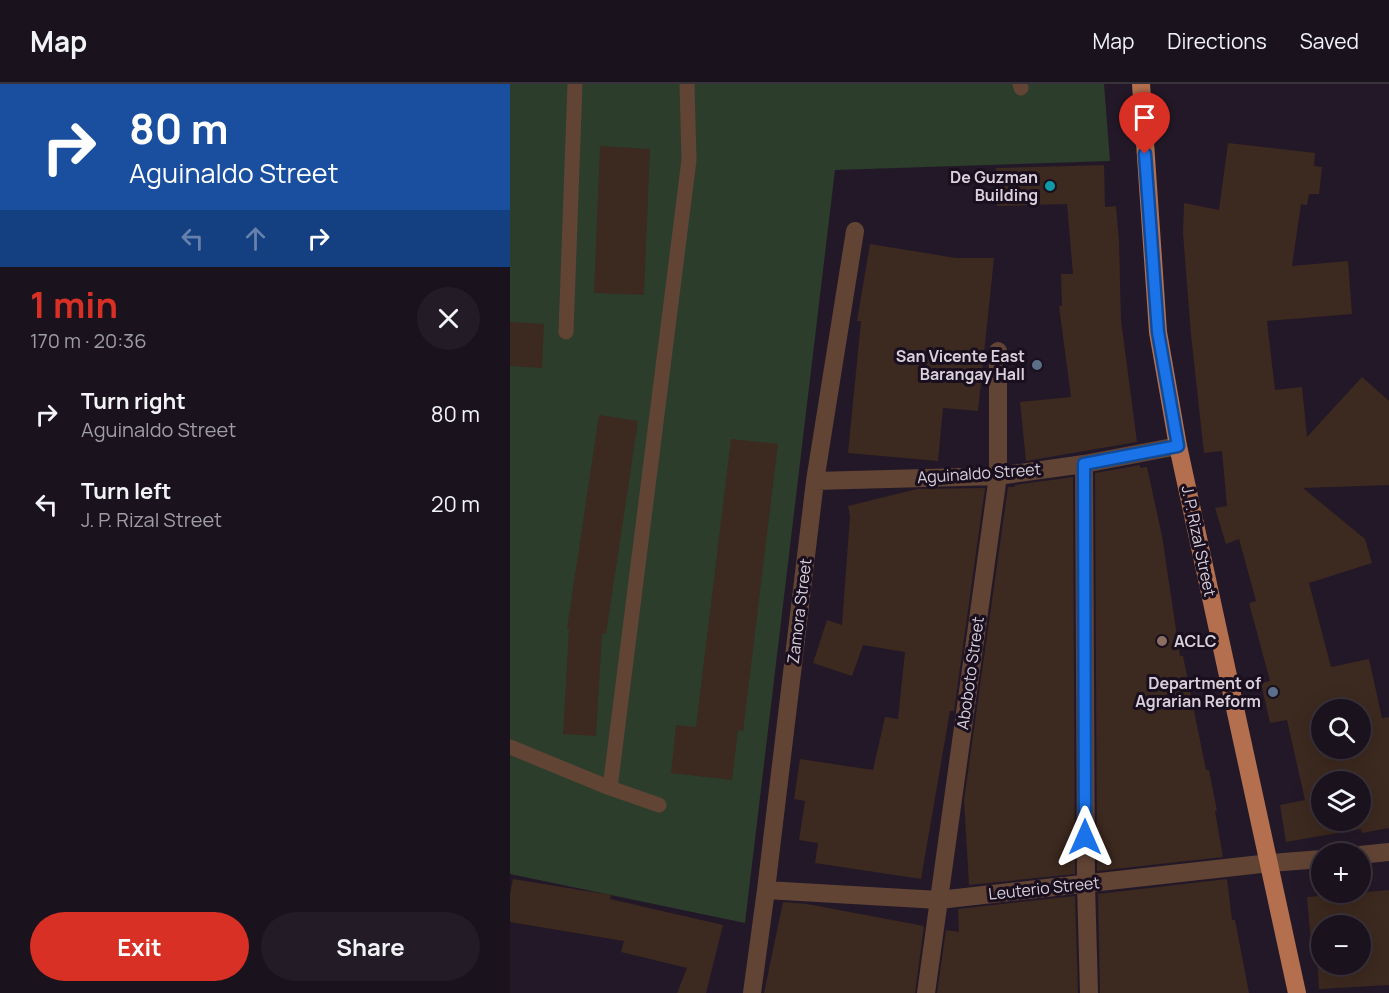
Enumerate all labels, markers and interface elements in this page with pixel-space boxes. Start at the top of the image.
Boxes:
text: Map [30,22,87,60]
text: Map [1093,27,1134,55]
text: Directions [1167,27,1267,55]
text: Saved [1300,27,1359,55]
pin [1119,92,1170,154]
text: 80 m [129,99,229,157]
icon: arrive [1128,101,1161,134]
icon: right [30,108,108,186]
text: Aguinaldo Street [129,154,338,191]
place label: De Guzman Building [950,166,1038,206]
marker: De Guzman Building [1043,179,1057,193]
icon: left [176,222,209,255]
icon: ahead [239,222,272,255]
icon: right [302,222,335,255]
text: 1 min [30,280,118,329]
button: close [417,287,480,350]
text: 170 m · 20:36 [30,327,147,354]
place label: San Vicente East Barangay Hall [896,345,1025,385]
marker: San Vicente East Barangay Hall [1030,358,1044,372]
text: Turn right [81,386,186,416]
icon: right [30,398,63,431]
text: 80 m [431,399,480,429]
text: Aguinaldo Street [81,416,236,443]
street label: Aguinaldo Street [916,458,1042,488]
text: Turn left [81,476,171,506]
street label: J. P. Rizal Street [1177,484,1221,598]
icon: left [30,488,63,521]
text: 20 m [431,489,480,519]
text: J. P. Rizal Street [81,506,222,533]
street label: Zamora Street [782,557,816,665]
street label: Aboboto Street [951,615,989,731]
place label: ACLC [1174,630,1217,652]
marker: ACLC [1155,634,1169,648]
place label: Department of Agrarian Reform [1135,672,1261,712]
marker: Department of Agrarian Reform [1266,685,1280,699]
map controls [1311,699,1371,975]
button: search [1311,699,1371,759]
button: layers [1311,771,1371,831]
position arrow [1053,805,1117,869]
button: + [1311,843,1371,903]
street label: Leuterio Street [987,871,1101,905]
button: Exit [30,912,249,981]
button: Share [261,912,480,981]
button: − [1311,915,1371,975]

